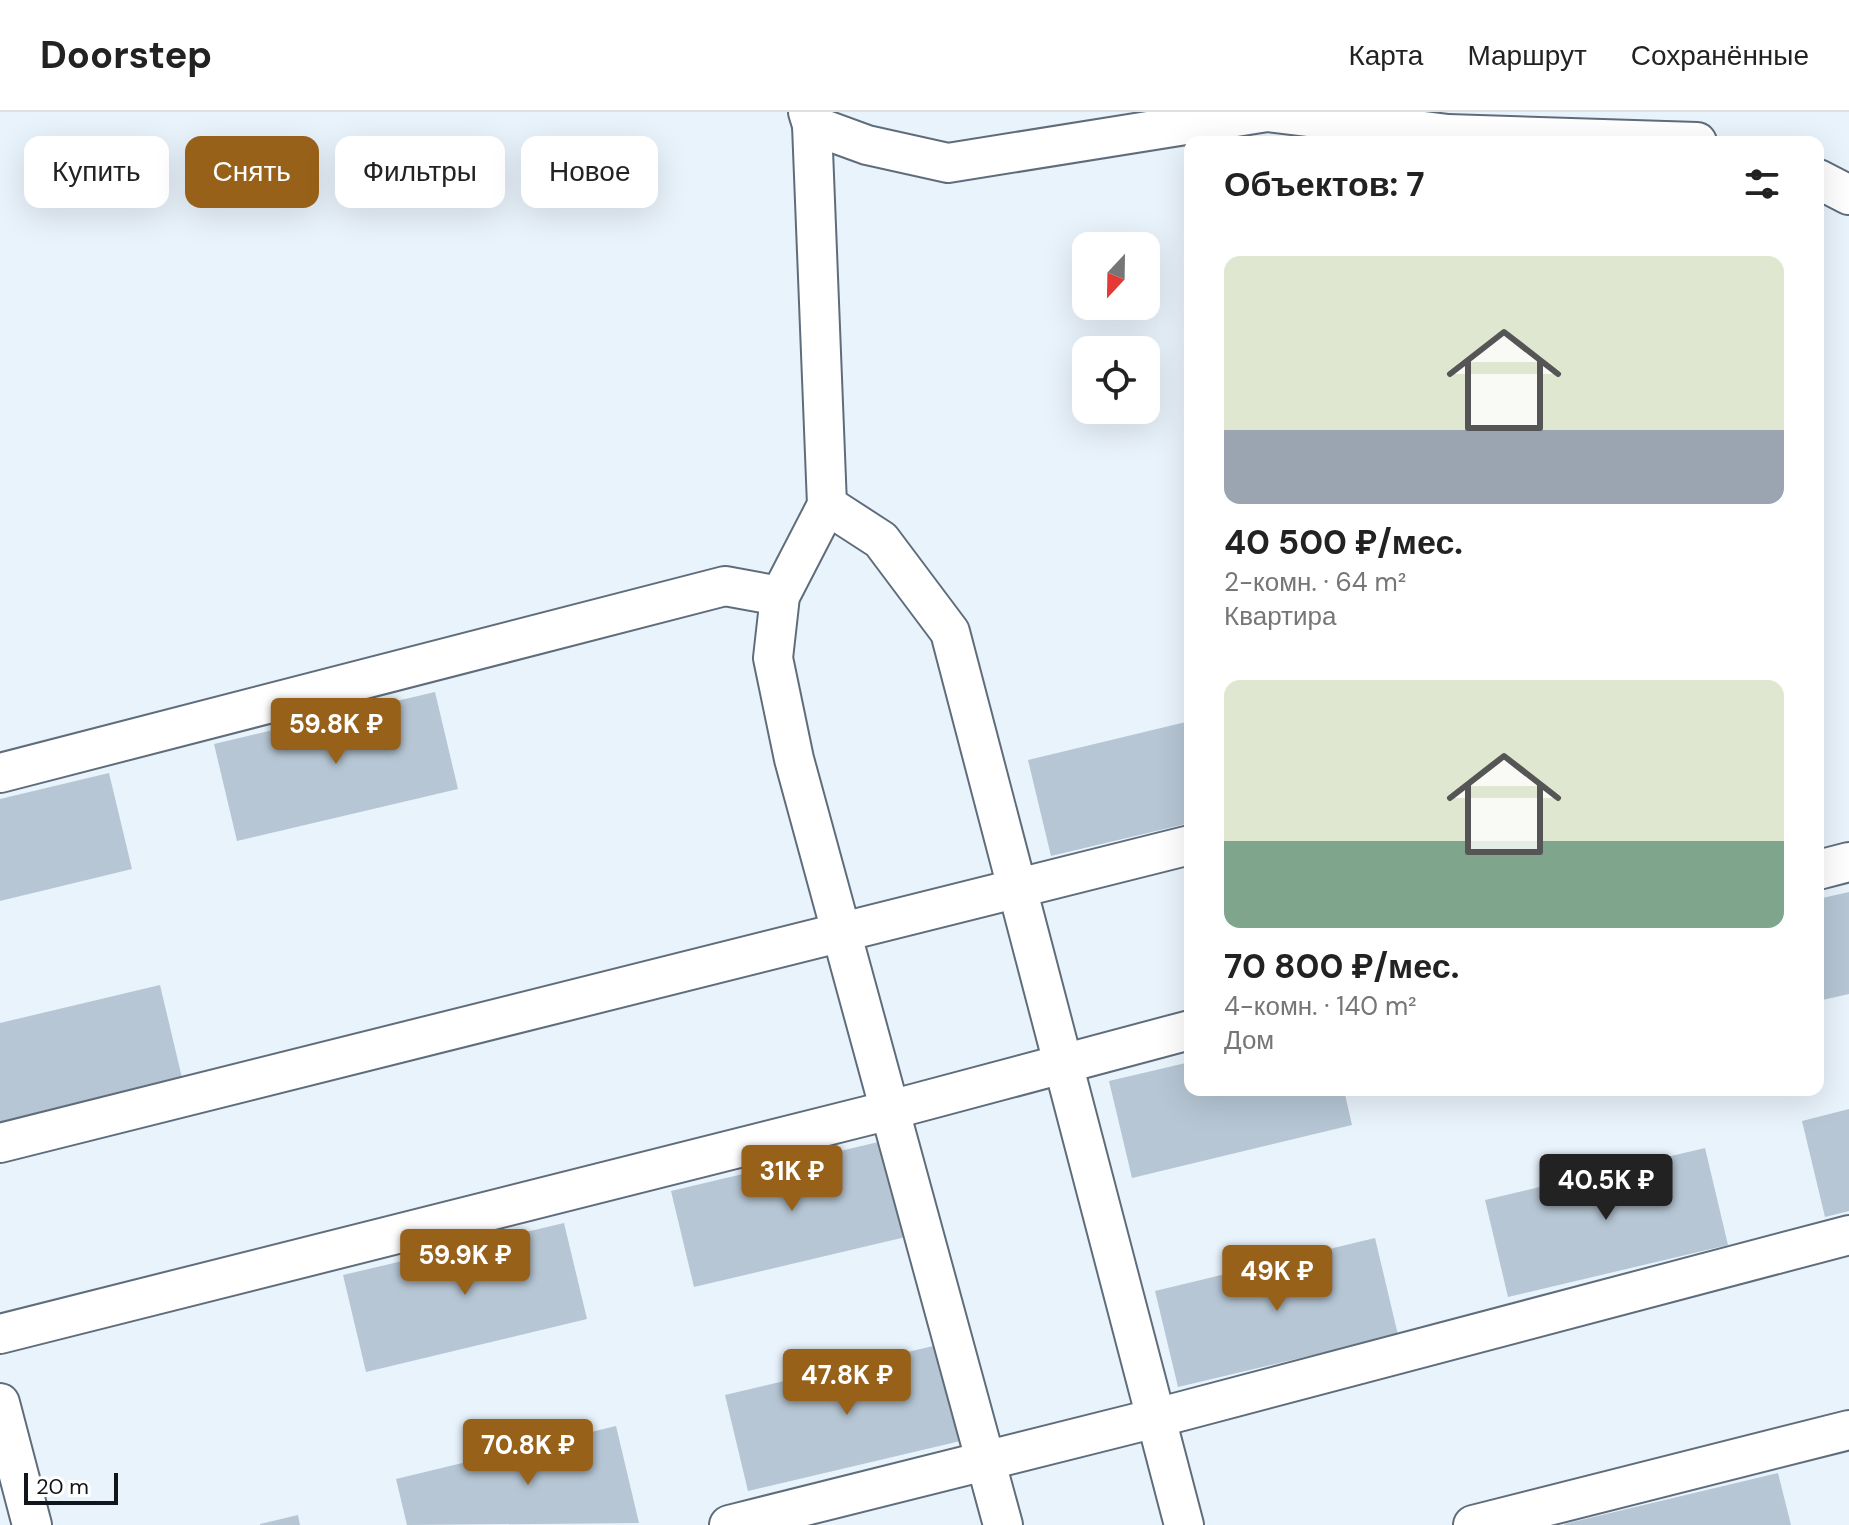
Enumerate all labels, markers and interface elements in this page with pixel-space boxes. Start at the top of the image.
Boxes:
text: Doorstep [40,30,212,80]
text: Карта [1348,37,1423,74]
text: Маршрут [1467,37,1587,74]
text: Сохранённые [1631,37,1809,74]
chip: Купить [24,136,169,208]
chip: Снять [185,136,319,208]
chip: Фильтры [335,136,505,208]
chip: Новое [521,136,658,208]
text: Объектов: 7 [1224,162,1424,207]
icon: filters [1740,162,1784,206]
north arrow [1072,232,1160,320]
map controls [1072,232,1160,424]
icon: home [1432,308,1576,452]
button: locate [1072,336,1160,424]
text: 40 500 ₽/мес. [1224,520,1463,565]
text: 2-комн. · 64 m² [1224,565,1406,599]
text: Квартира [1224,599,1336,633]
pin: 59.8K ₽ [262,698,410,766]
text: 59.8K ₽ [289,707,383,741]
icon: home [1432,732,1576,876]
text: 70 800 ₽/мес. [1224,944,1459,989]
text: 4-комн. · 140 m² [1224,989,1417,1023]
text: Дом [1224,1023,1274,1057]
pin: 31K ₽ [736,1145,848,1213]
text: 31K ₽ [759,1154,825,1188]
pin: 40.5K ₽ [1532,1154,1680,1222]
text: 40.5K ₽ [1558,1163,1654,1197]
pin: 59.9K ₽ [391,1229,539,1297]
text: 59.9K ₽ [418,1238,512,1272]
pin: 49K ₽ [1221,1245,1333,1313]
text: 49K ₽ [1240,1254,1314,1288]
pin: 47.8K ₽ [773,1349,921,1417]
text: 47.8K ₽ [801,1358,893,1392]
pin: 70.8K ₽ [454,1419,602,1487]
text: 70.8K ₽ [481,1428,575,1462]
scale bar [24,1469,118,1505]
text: 20 m [36,1472,89,1501]

